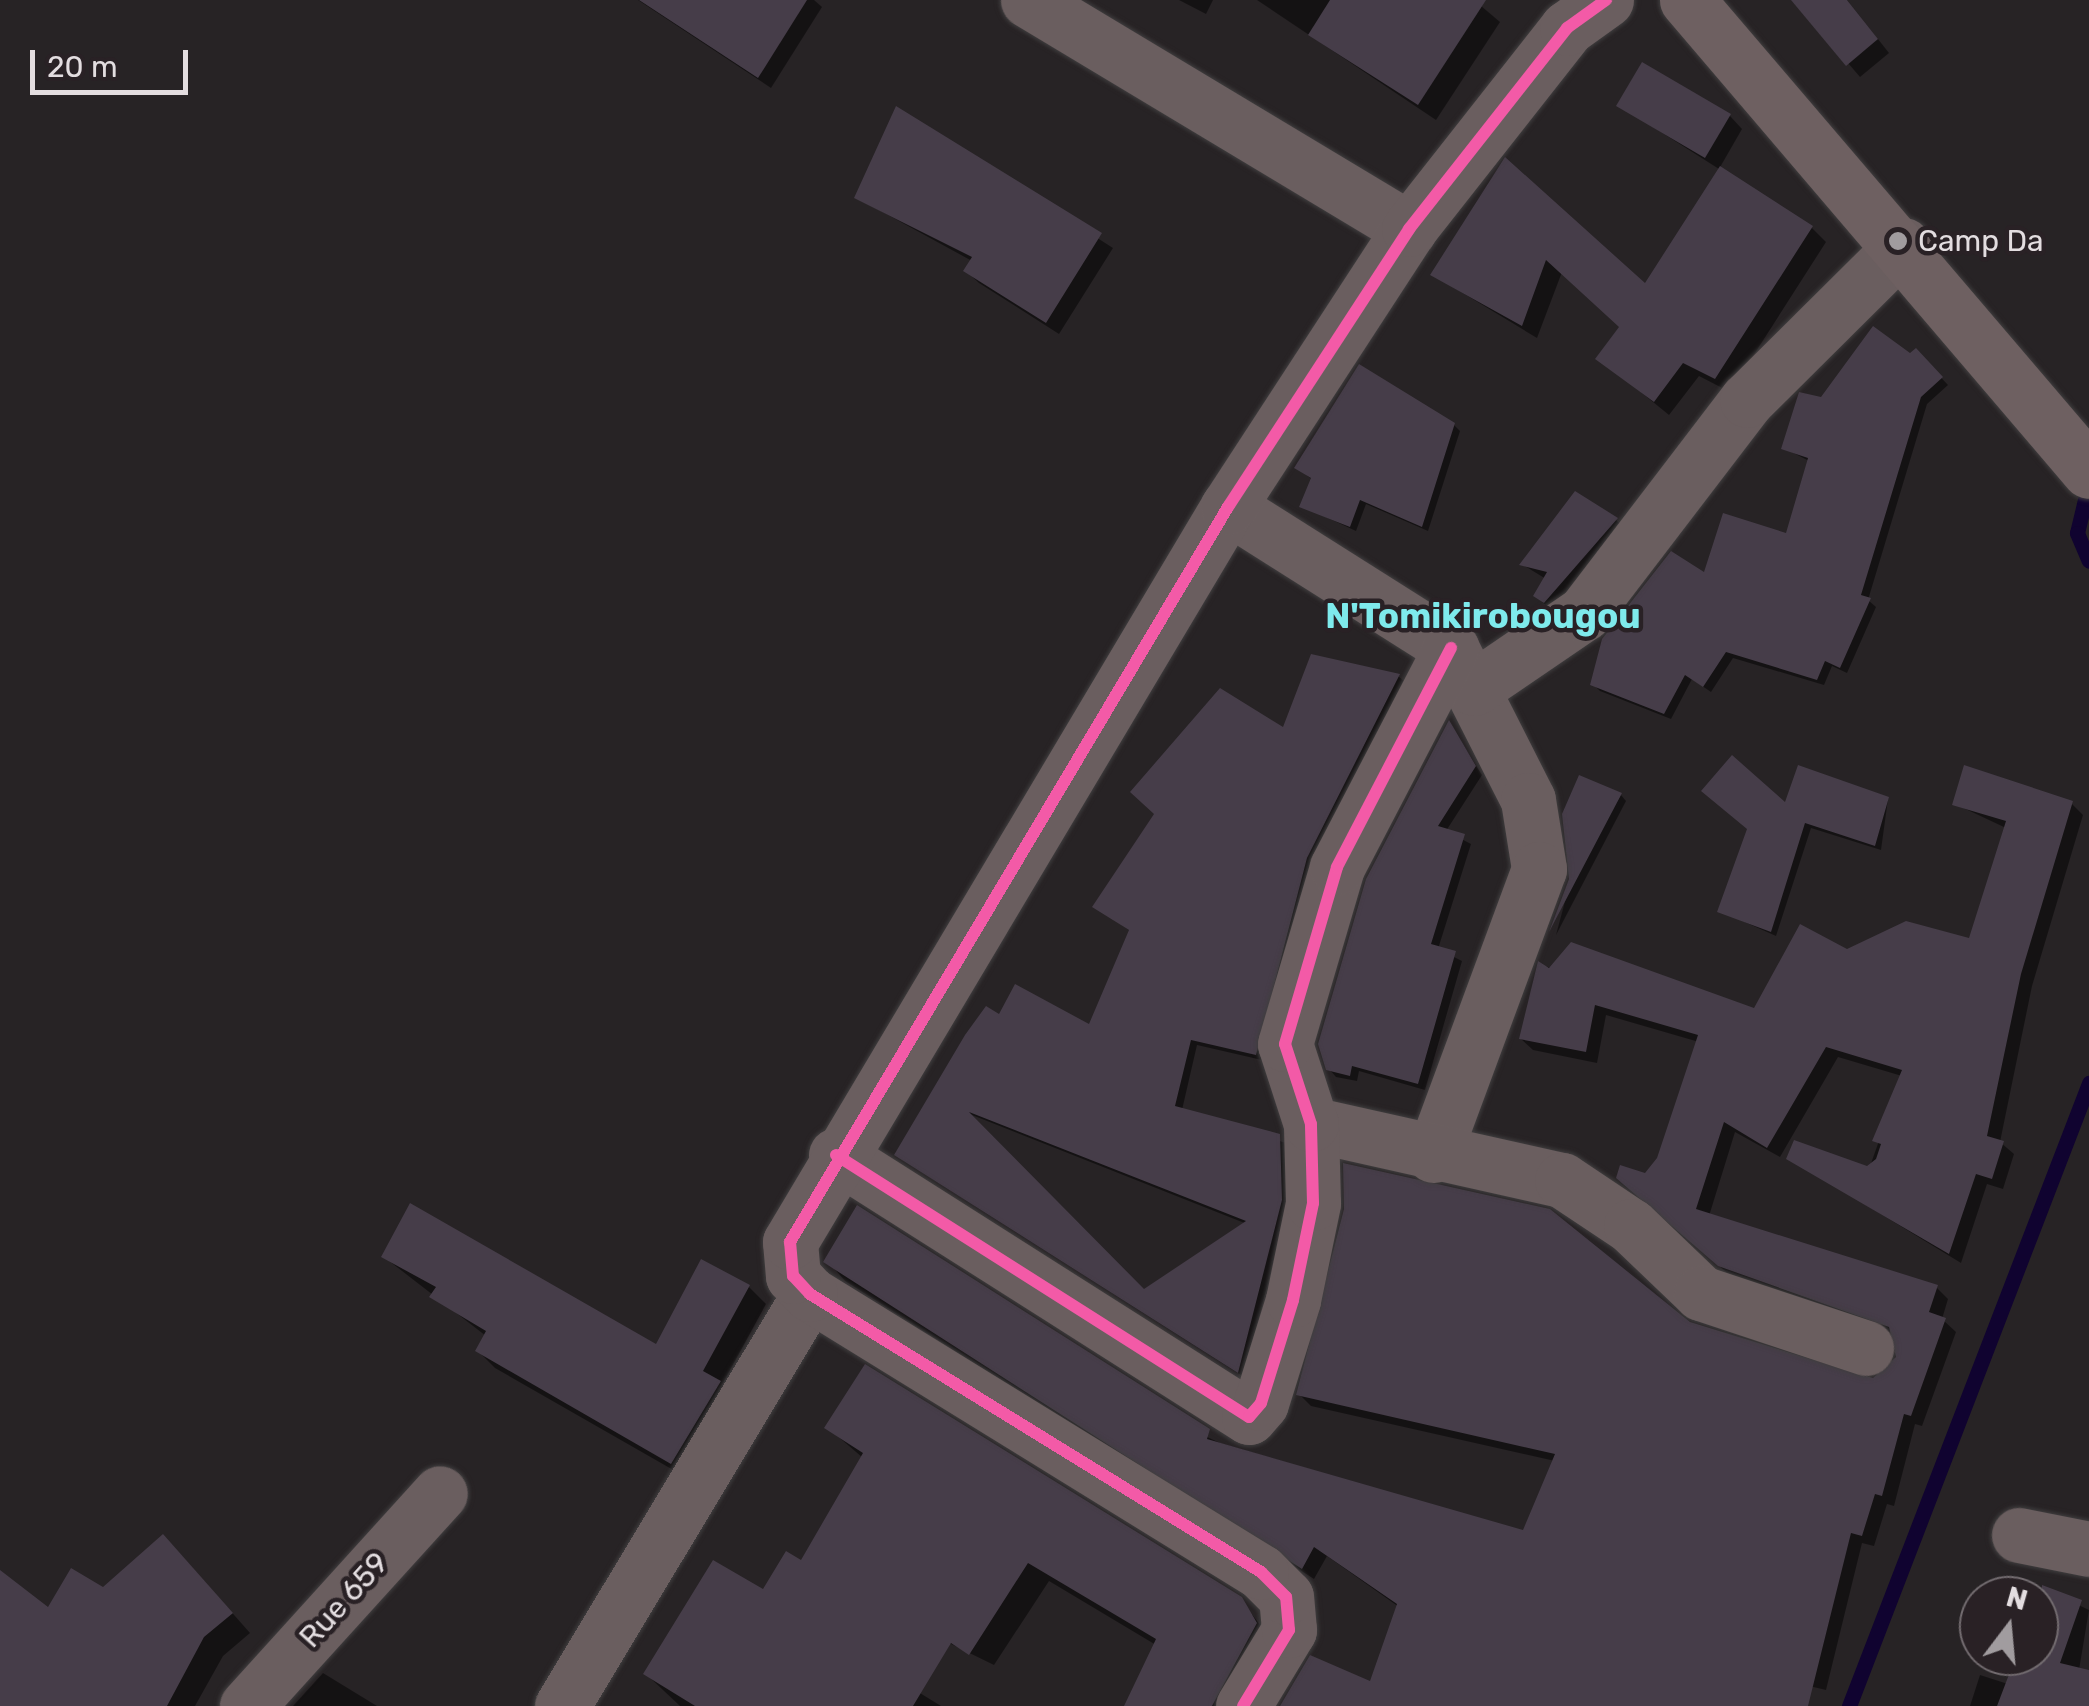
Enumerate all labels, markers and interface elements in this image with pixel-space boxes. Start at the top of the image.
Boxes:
scale bar [35,30,192,92]
text: 20 m [47,49,118,85]
place label: Camp Da [1918,223,2044,259]
marker: Camp Da [1887,230,1909,252]
district label: N'Tomikirobougou [1325,595,1641,637]
street label: Rue 659 [292,1545,396,1655]
north arrow [1959,1576,2059,1676]
text: N [2003,1580,2031,1617]

